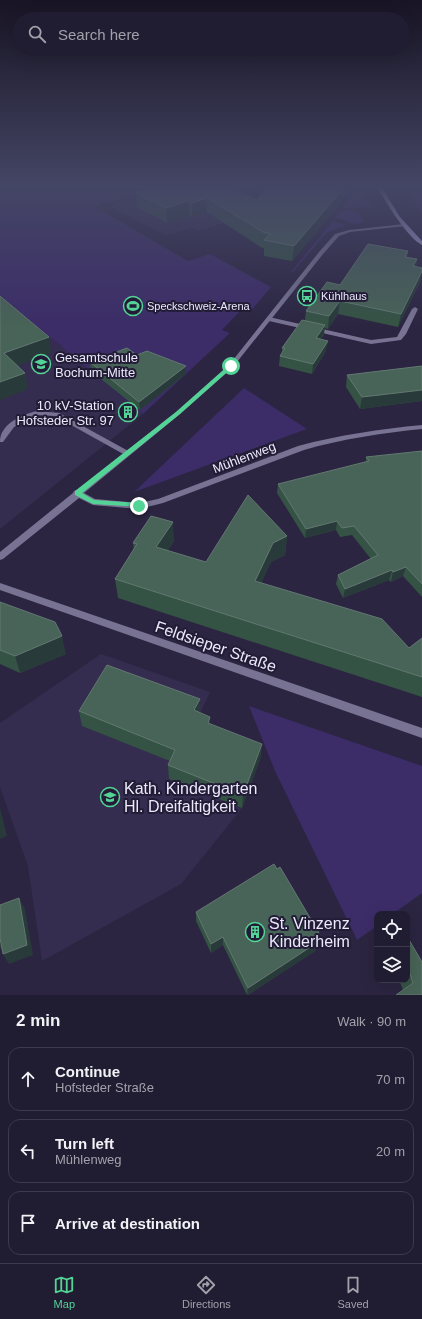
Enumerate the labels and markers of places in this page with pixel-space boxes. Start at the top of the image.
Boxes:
bus stop icon: Kühlhaus [296,285,318,307]
place label: Kühlhaus [321,290,367,302]
sports icon: Speckschweiz-Arena [122,295,144,317]
place label: Speckschweiz-Arena [147,300,251,312]
place label: Gesamtschule Bochum-Mitte [55,350,138,380]
school or university icon: Gesamtschule Bochum-Mitte [30,353,52,375]
place label: 10 kV-Station Hofsteder Str. 97 [16,398,114,428]
building icon: 10 kV-Station Hofsteder Str. 97 [117,401,139,423]
place label: Kath. Kindergarten Hl. Dreifaltigkeit [124,780,257,815]
school or university icon: Kath. Kindergarten Hl. Dreifaltigkeit [99,786,121,808]
place label: St. Vinzenz Kinderheim [269,915,350,950]
building icon: St. Vinzenz Kinderheim [244,921,266,943]

